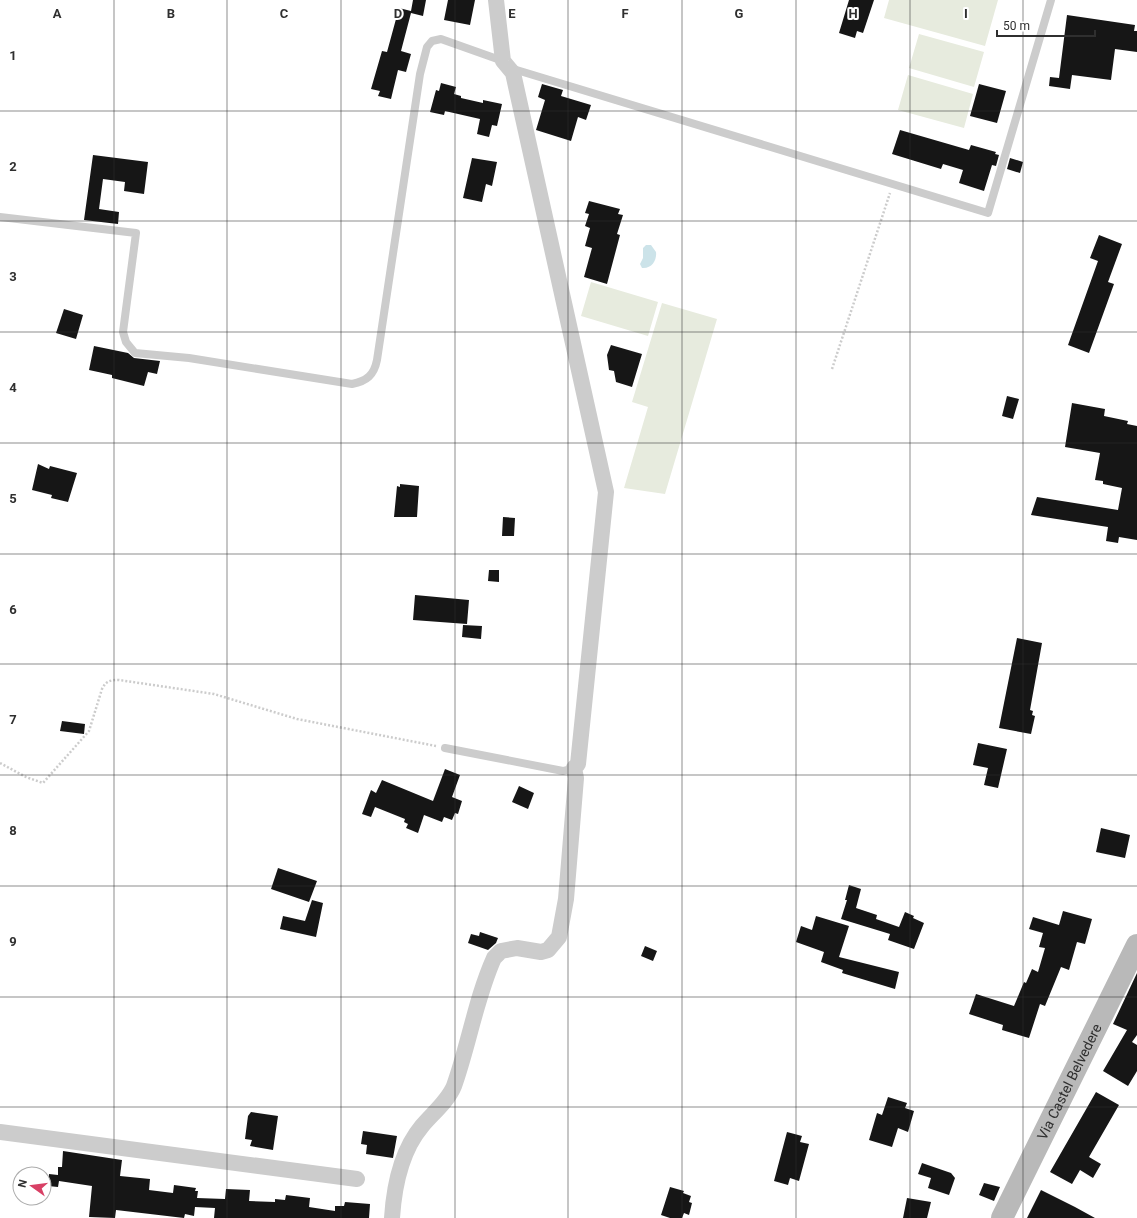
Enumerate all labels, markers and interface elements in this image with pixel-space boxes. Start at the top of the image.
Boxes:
text: A [53,6,62,21]
text: B [167,6,175,21]
text: C [280,6,289,21]
text: D [394,6,402,21]
text: E [508,6,516,21]
text: F [621,6,629,21]
text: G [735,6,744,21]
text: H [848,6,858,21]
text: I [964,6,968,21]
scale bar [997,12,1095,38]
text: 50 m [1003,19,1030,33]
text: 1 [9,48,17,63]
text: 2 [9,159,17,174]
text: 3 [9,269,17,284]
text: 4 [9,380,17,395]
text: 5 [9,491,17,506]
text: 6 [9,602,17,617]
text: 7 [9,712,17,727]
text: 8 [9,823,17,838]
text: 9 [9,934,17,949]
street label: Via Castel Belvedere [1034,1021,1105,1142]
north arrow [12,1166,52,1206]
text: N [16,1178,30,1189]

